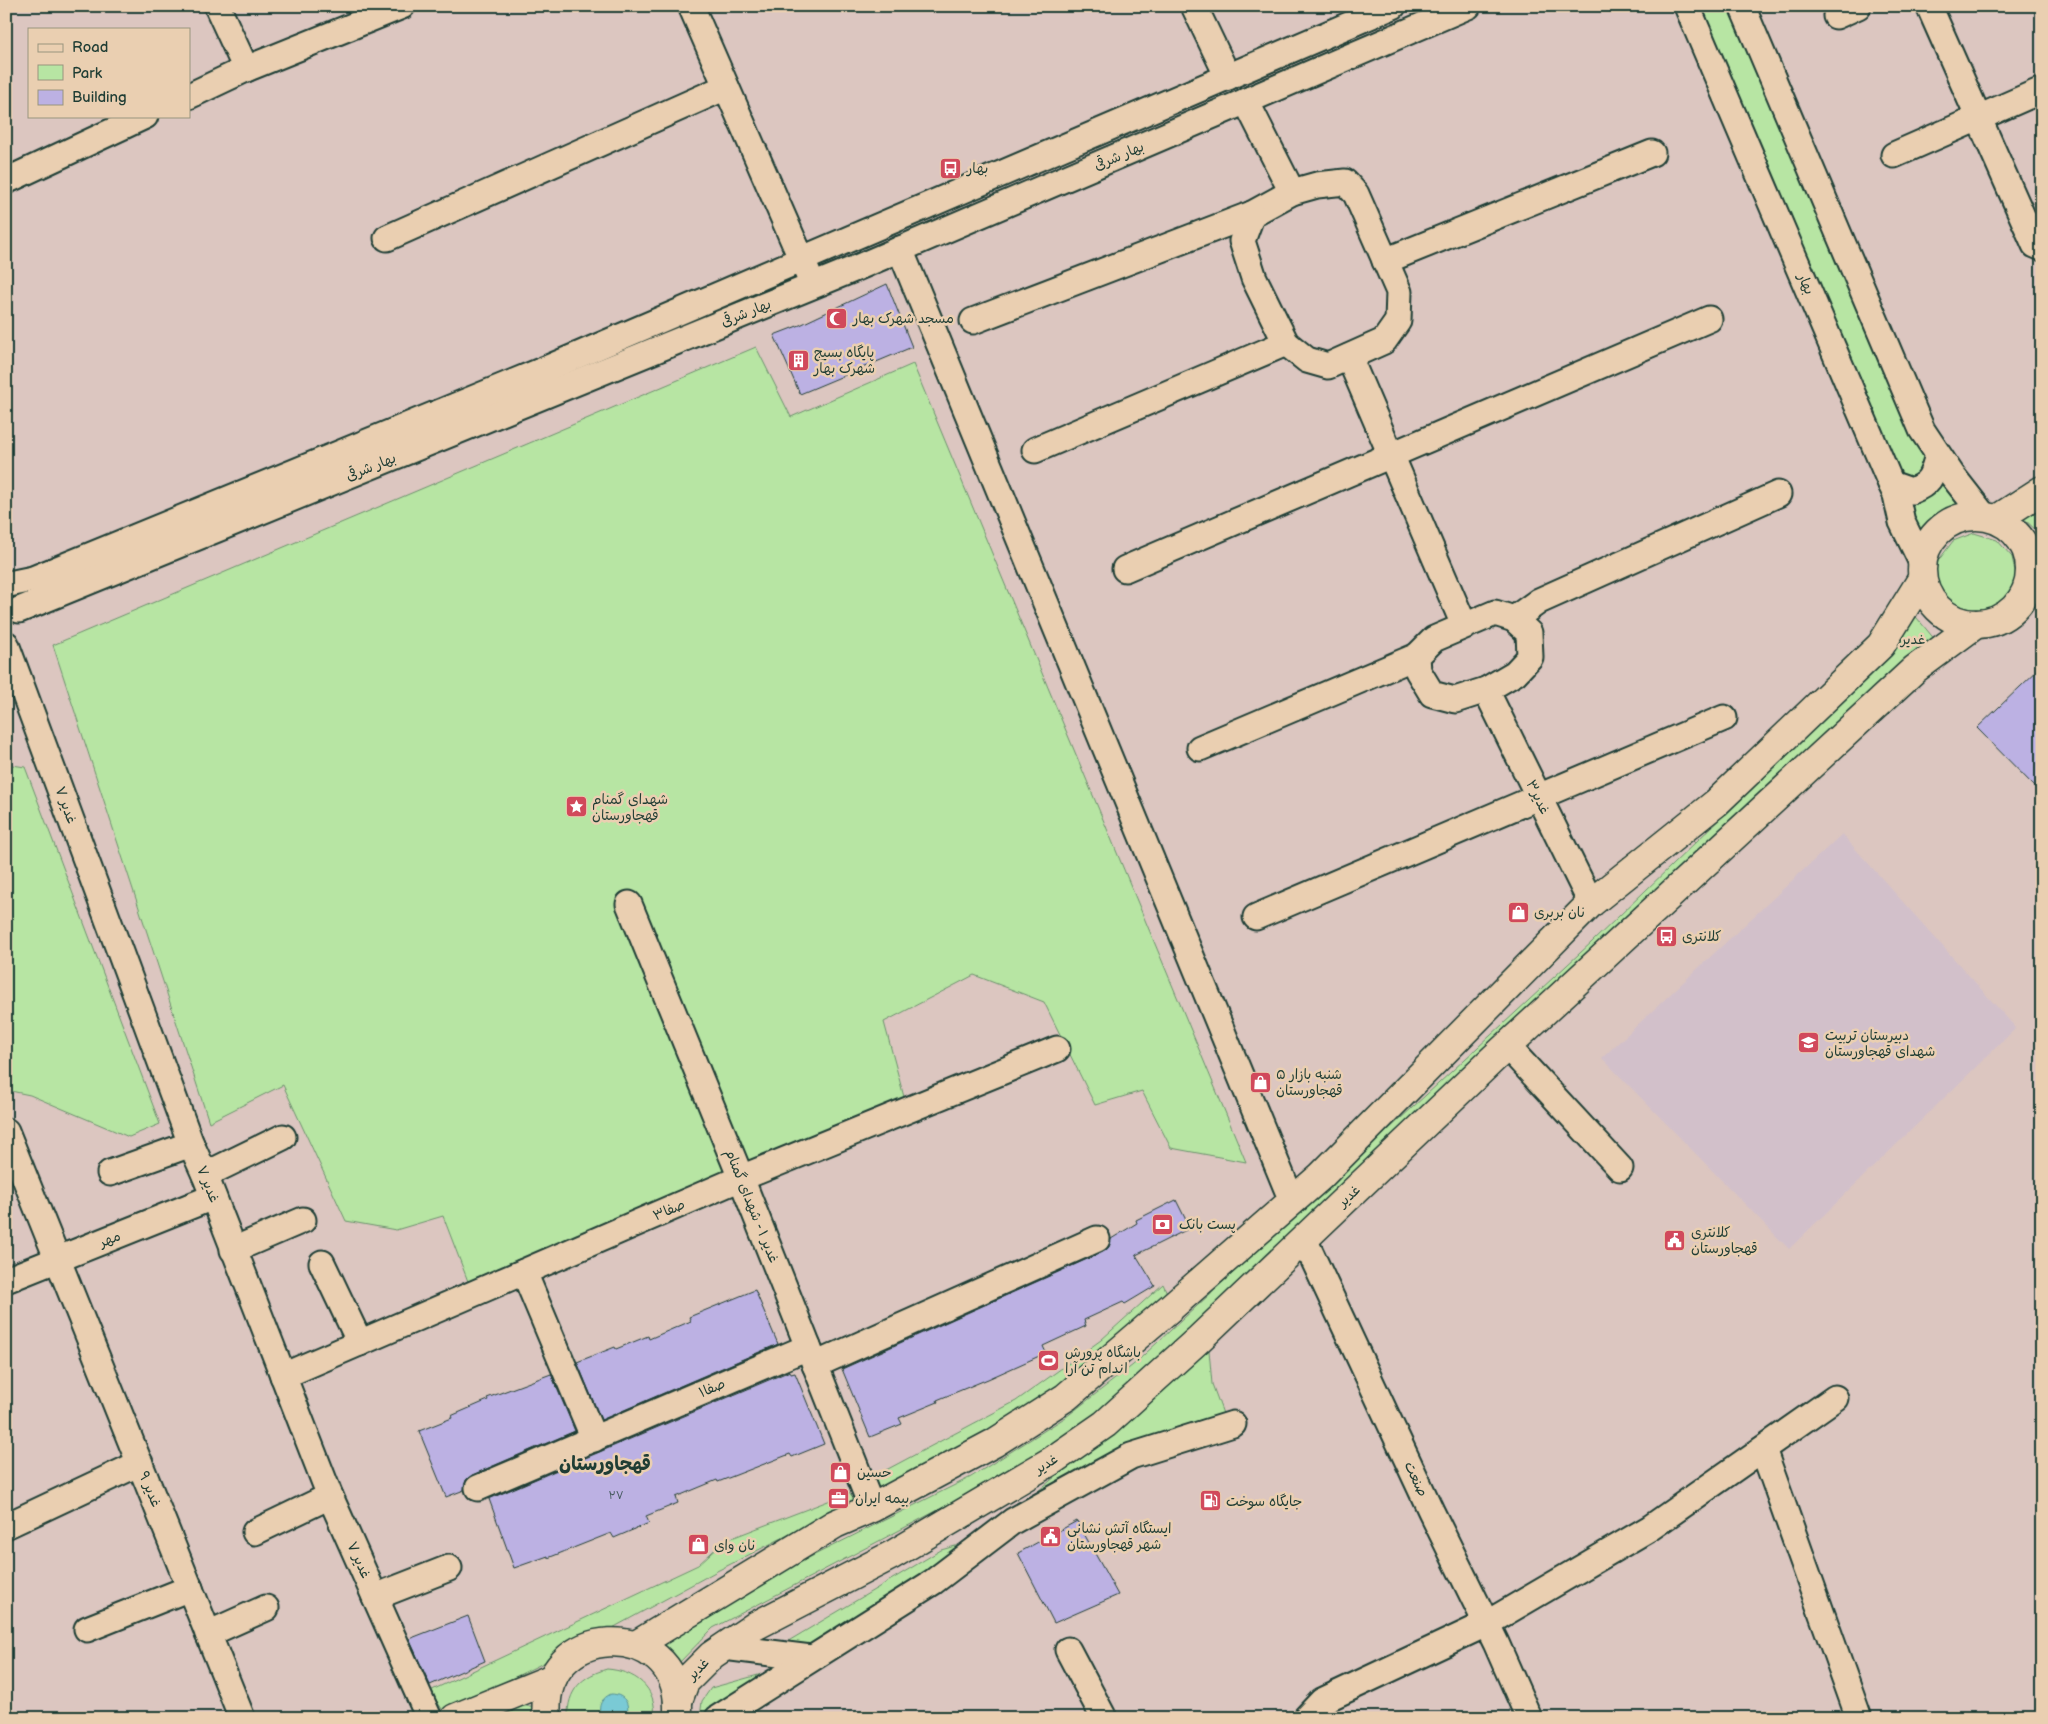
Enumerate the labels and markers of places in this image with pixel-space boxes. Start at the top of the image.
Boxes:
bus stop icon: بهار [939,156,963,180]
place label: بهار [966,160,988,177]
mosque icon: مسجد شهرک بهار [825,306,849,330]
place label: مسجد شهرک بهار [852,310,954,327]
place label: پایگاه بسیج شهرک بهار [813,344,875,377]
building icon: پایگاه بسیج شهرک بهار [786,348,810,372]
place label: شهدای گمنام قهجاورستان [592,791,668,824]
place icon: شهدای گمنام قهجاورستان [564,795,588,819]
shop icon: نان بربری [1506,900,1530,924]
place label: نان بربری [1534,904,1585,921]
bus stop icon: کلانتری [1654,924,1678,948]
place label: کلانتری [1682,928,1721,945]
place label: دبیرستان تربیت شهدای قهجاورستان [1825,1027,1935,1060]
school or university icon: دبیرستان تربیت شهدای قهجاورستان [1797,1031,1821,1055]
place label: ۵ شنبه بازار قهجاورستان [1276,1066,1343,1099]
shop icon: ۵ شنبه بازار قهجاورستان [1248,1070,1272,1094]
bank icon: پست بانک [1151,1212,1175,1236]
place label: پست بانک [1179,1216,1236,1234]
place label: کلانتری قهجاورستان [1691,1224,1758,1257]
public building icon: کلانتری قهجاورستان [1663,1228,1687,1252]
place label: باشگاه پرورش اندام تن آرا [1065,1344,1141,1379]
sports icon: باشگاه پرورش اندام تن آرا [1037,1348,1061,1372]
shop icon: حسین [829,1460,853,1484]
place label: حسین [857,1464,892,1481]
office icon: بیمه ایران [827,1486,851,1510]
fuel station icon: جایگاه سوخت [1198,1489,1222,1513]
place label: بیمه ایران [855,1490,909,1507]
place label: جایگاه سوخت [1226,1493,1302,1510]
place label: ایستگاه آتش نشانی شهر قهجاورستان [1067,1520,1171,1553]
public building icon: ایستگاه آتش نشانی شهر قهجاورستان [1039,1524,1063,1548]
shop icon: نان وای [686,1533,710,1557]
place label: نان وای [714,1537,755,1554]

